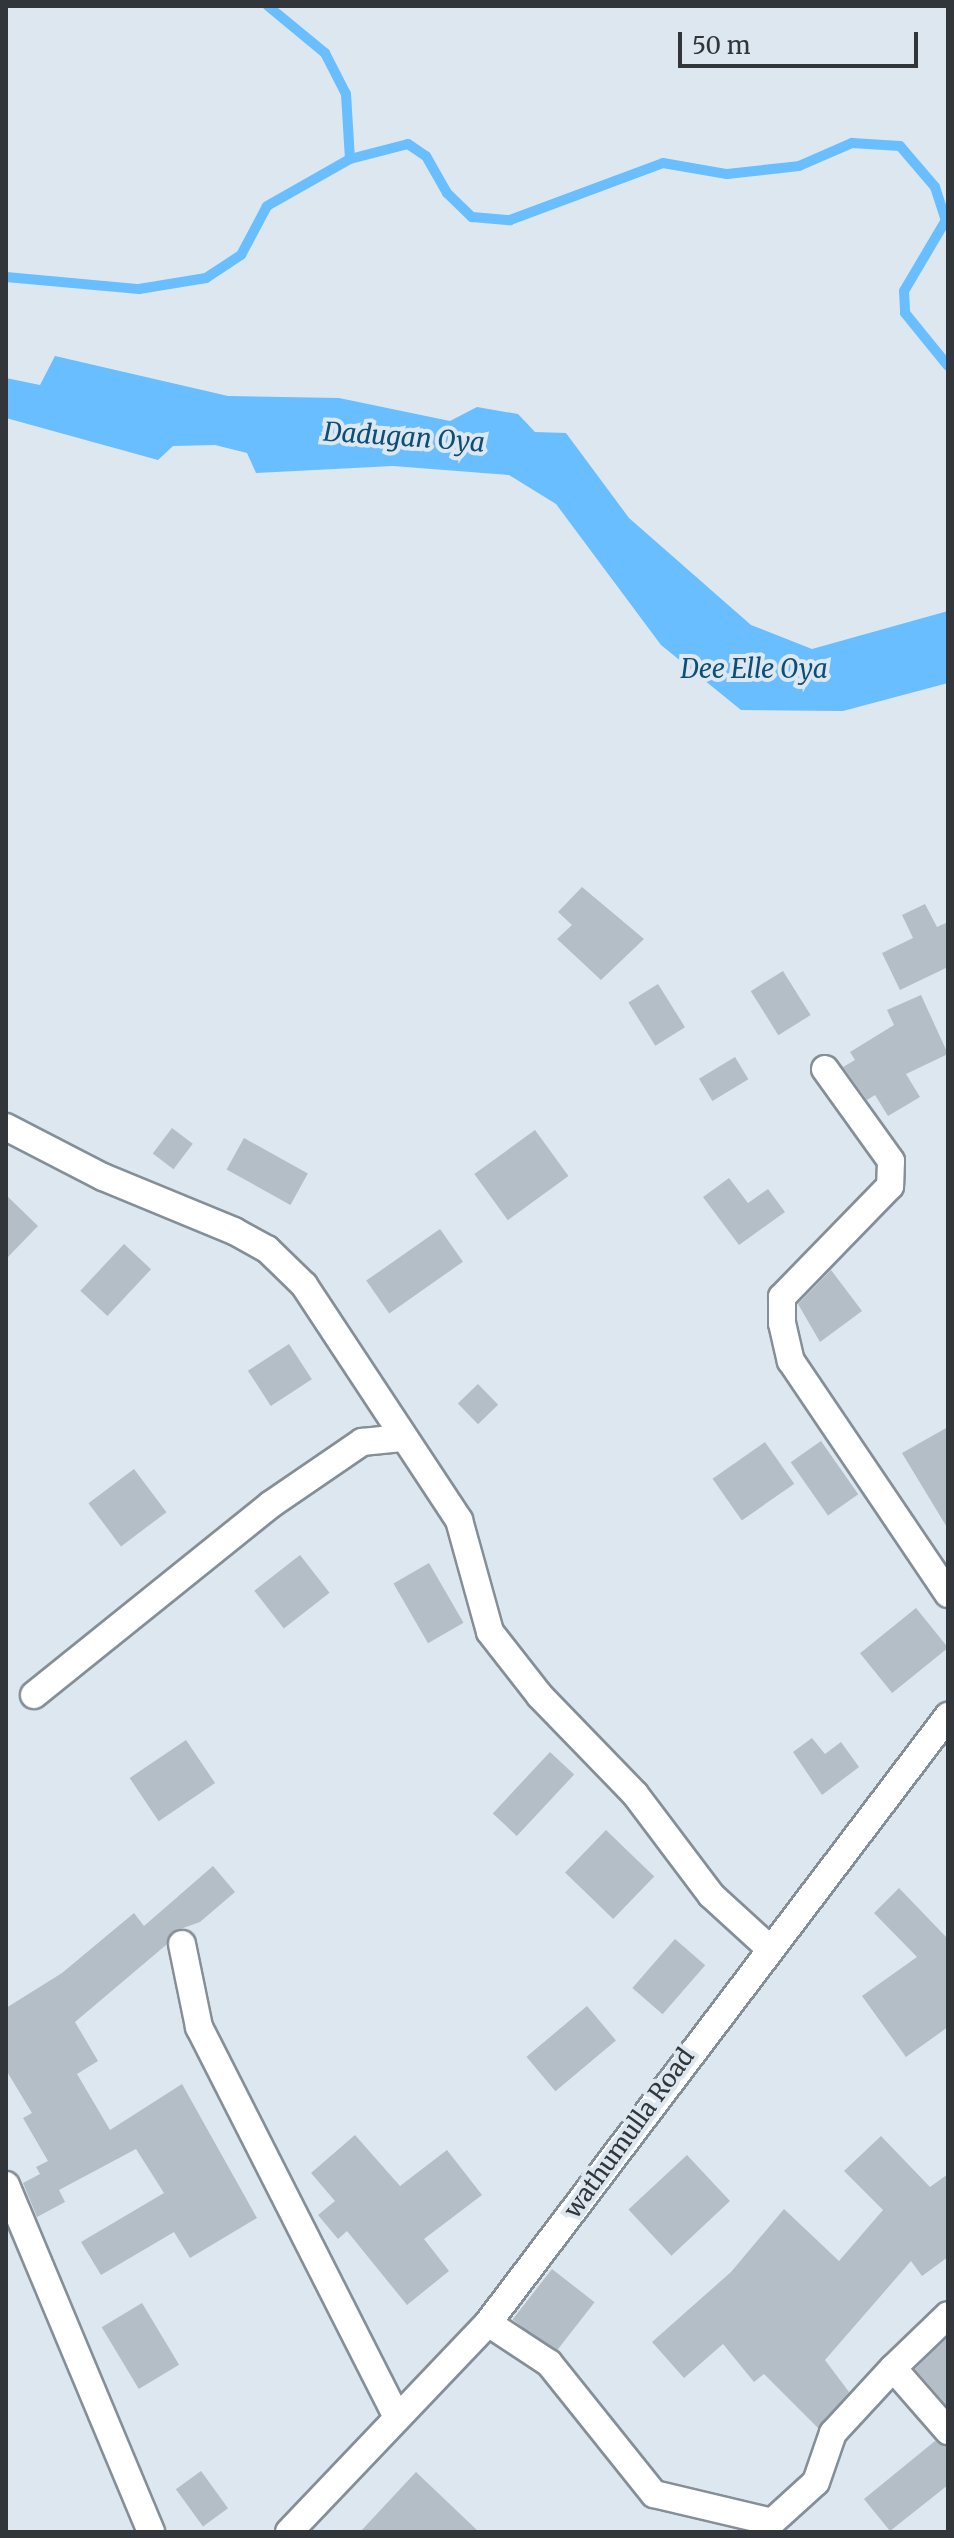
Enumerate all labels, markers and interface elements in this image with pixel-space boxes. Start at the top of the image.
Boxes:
scale bar [682,16,922,66]
text: 50 m [692,30,751,61]
water label: Dadugan Oya [322,416,486,458]
water label: Dee Elle Oya [680,653,828,685]
street label: wathumulla Road [558,2043,700,2223]

